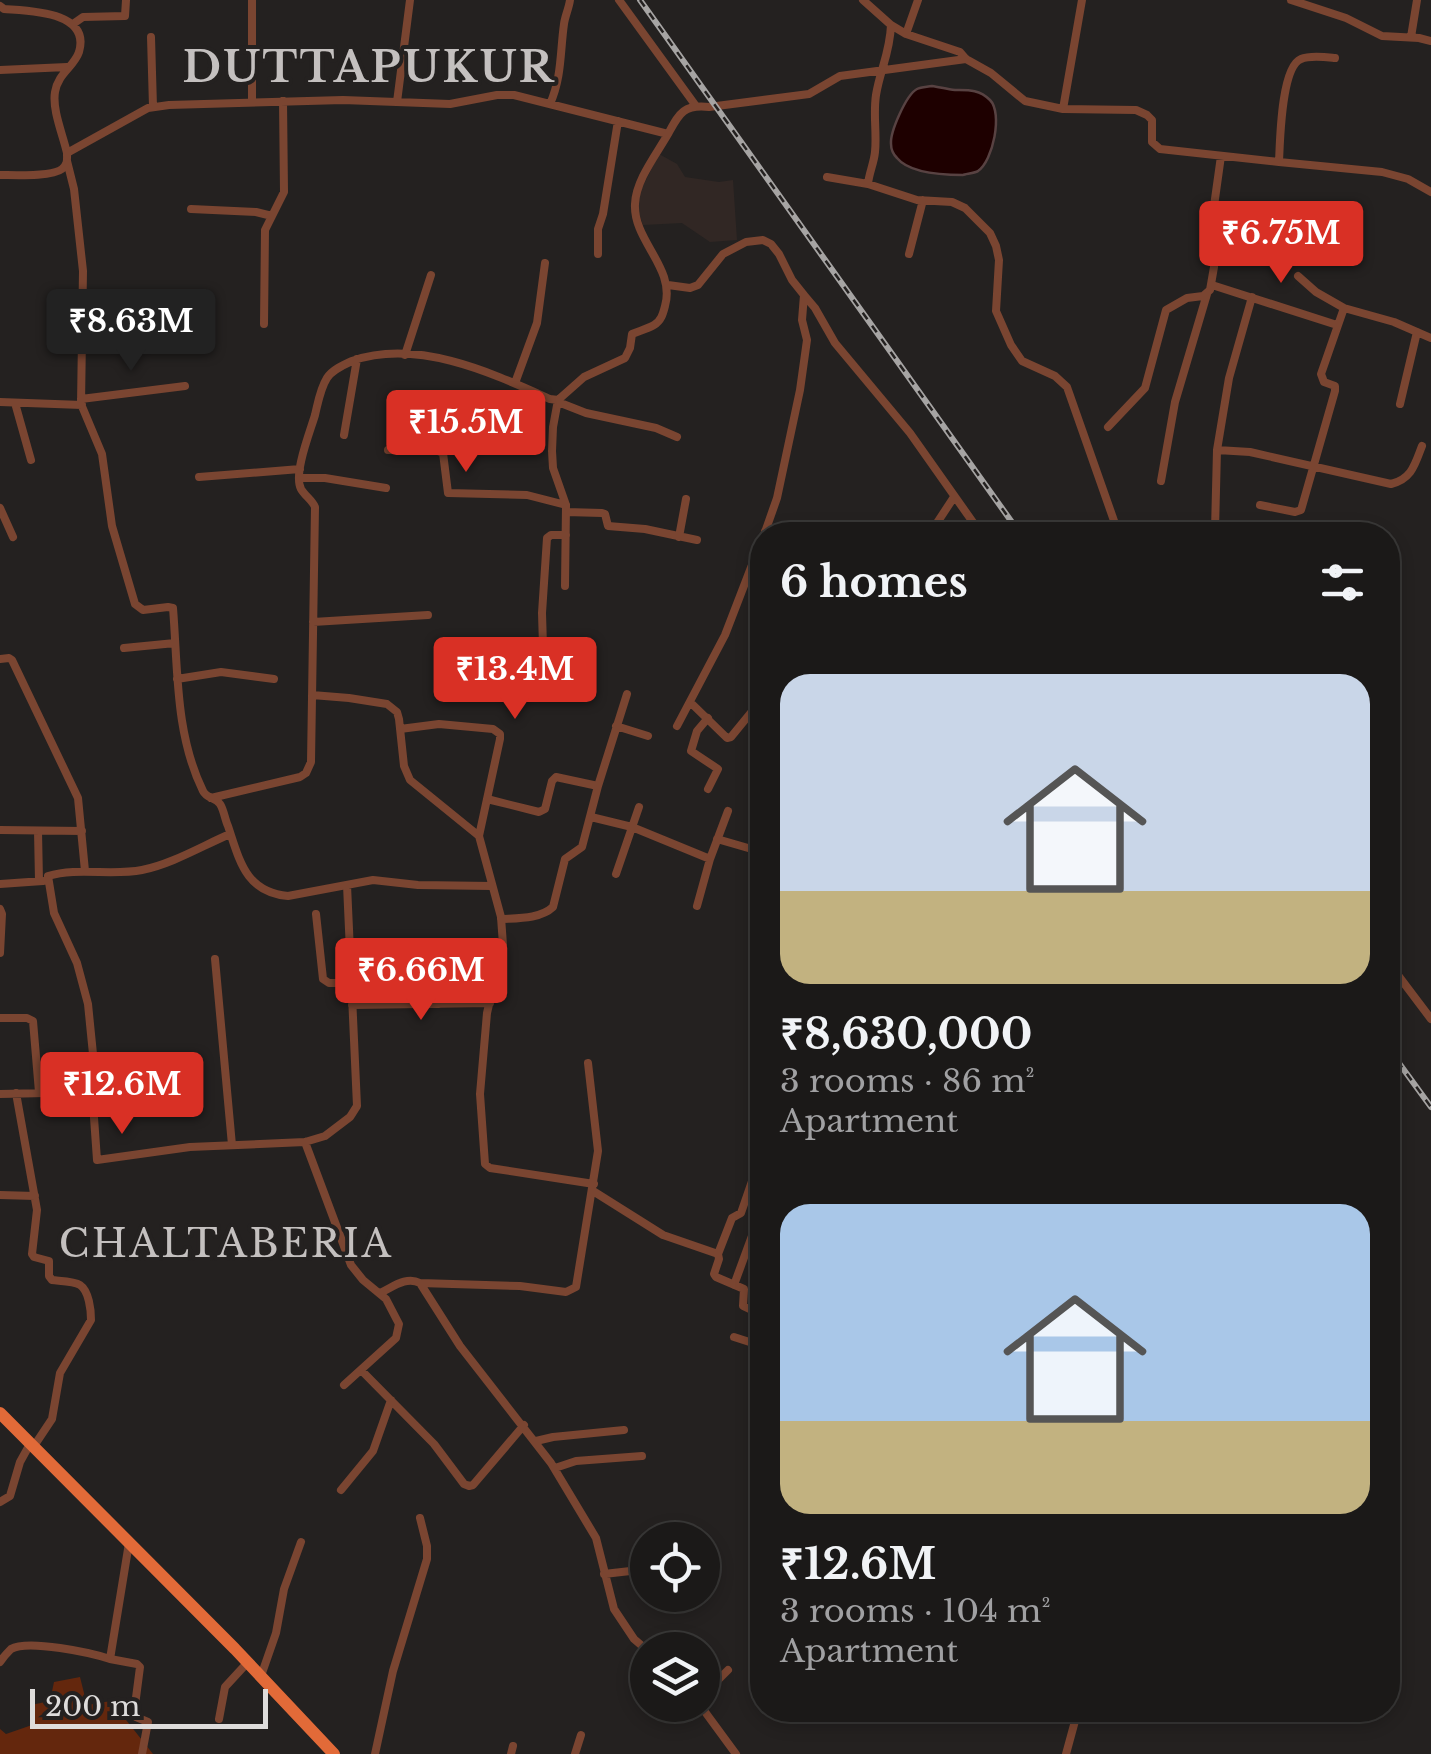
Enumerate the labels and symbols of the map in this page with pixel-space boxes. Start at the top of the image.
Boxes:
district label: DUTTAPUKUR [182,41,556,93]
pin: ₹6.75M [1200,201,1362,286]
pin: ₹8.63M [50,289,212,374]
pin: ₹15.5M [385,390,547,475]
pin: ₹13.4M [434,637,596,722]
pin: ₹6.66M [340,938,502,1023]
pin: ₹12.6M [41,1052,203,1137]
district label: CHALTABERIA [59,1220,393,1267]
scale bar [30,1684,268,1728]

